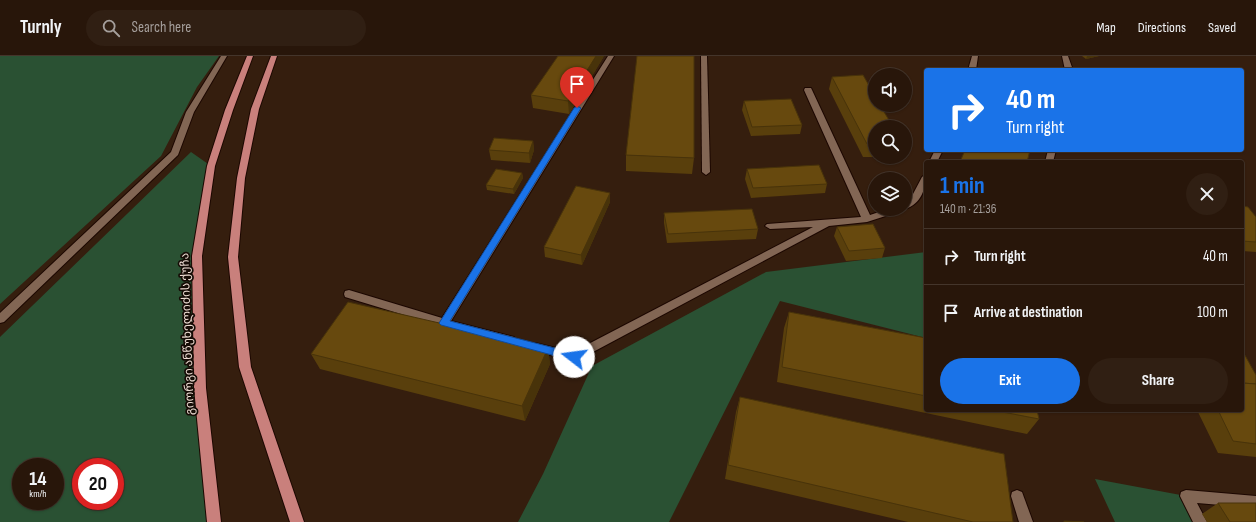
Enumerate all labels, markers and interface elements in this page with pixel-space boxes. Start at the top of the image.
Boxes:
search box [86,10,366,46]
text: Turnly [20,16,62,39]
icon: search [100,17,122,39]
text: Search here [132,18,191,37]
text: Map [1096,19,1116,36]
text: Directions [1138,19,1186,36]
text: Saved [1208,19,1236,36]
pin [560,67,594,108]
map controls [868,68,912,216]
button: sound [868,68,912,112]
icon: arrive [566,73,588,95]
text: 40 m [1006,83,1055,116]
icon: right [940,84,992,136]
text: Turn right [1006,117,1064,138]
button: search [868,120,912,164]
text: 1 min [940,171,985,200]
button: layers [868,172,912,216]
button: close [1186,173,1228,215]
text: 140 m · 21:36 [940,201,996,217]
icon: right [940,246,962,268]
text: Turn right [974,247,1026,266]
text: 40 m [1203,247,1228,266]
street label: გიორგი ანწუხელიძის ქუჩა [177,253,198,415]
icon: arrive [940,302,962,324]
text: Arrive at destination [974,303,1083,322]
text: 100 m [1197,303,1228,322]
position arrow [553,336,595,378]
button: Exit [940,358,1080,404]
button: Share [1088,358,1228,404]
speed limit sign: 20 [72,458,124,510]
text: 14 [29,467,47,491]
text: km/h [29,488,47,500]

